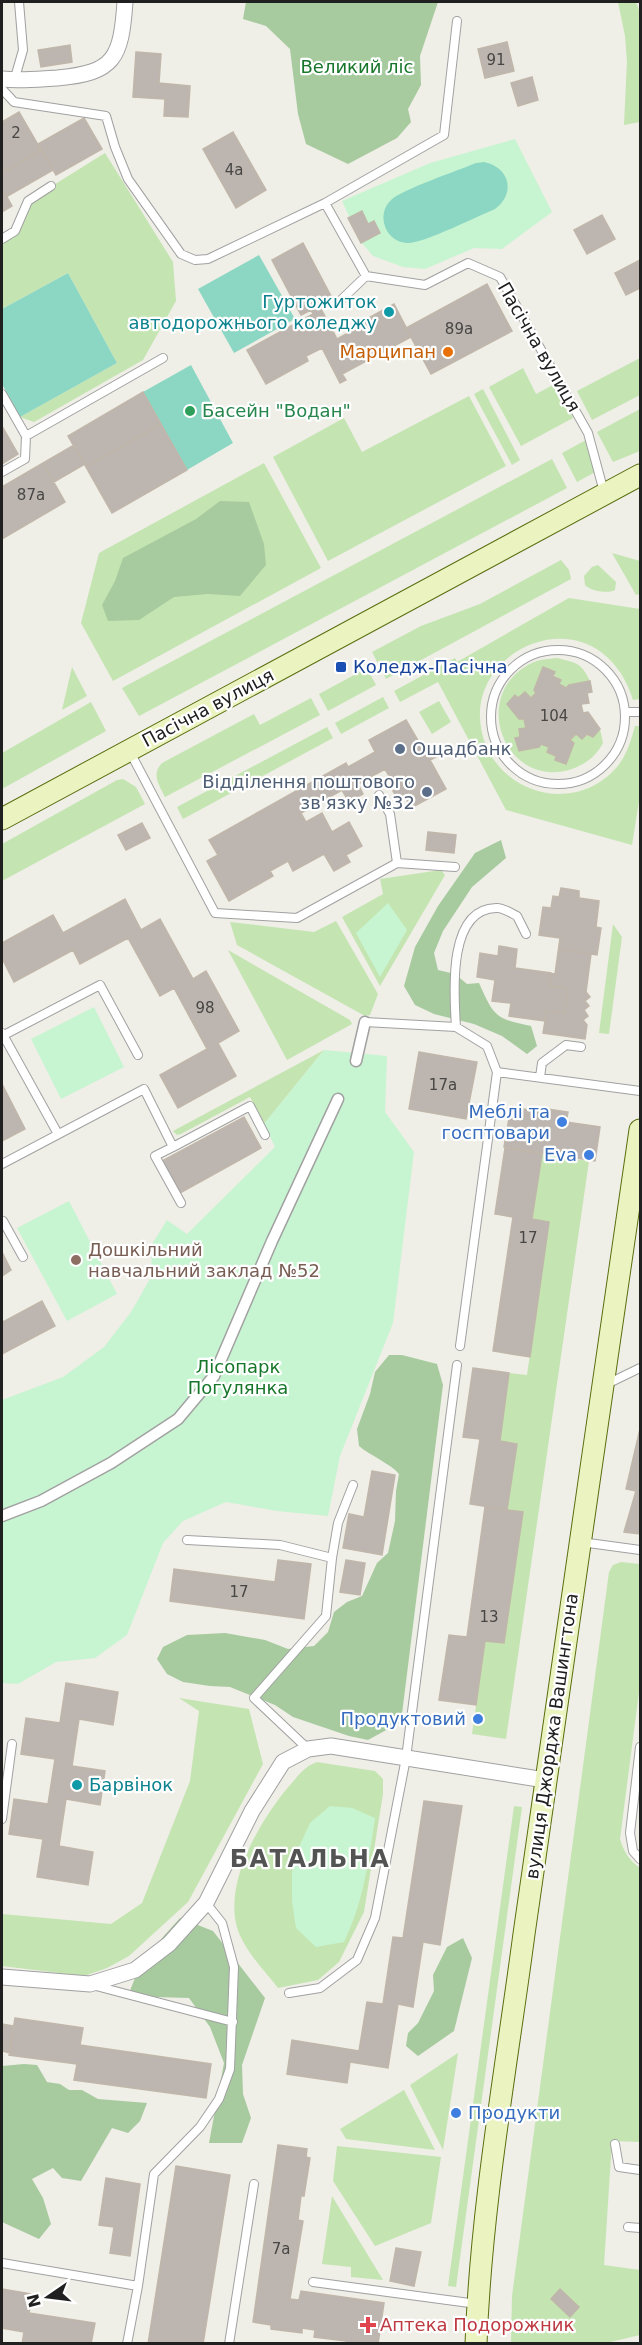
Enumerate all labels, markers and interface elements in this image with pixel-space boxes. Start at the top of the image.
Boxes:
house number: 91 [486,51,506,69]
park label: Великий ліс [300,56,414,77]
house number: 2 [11,124,21,142]
house number: 4а [225,161,243,179]
street label: Пасічна вулиця [494,278,585,415]
place label: Гуртожиток автодорожнього коледжу [128,291,377,333]
marker: Гуртожиток автодорожнього коледжу [382,305,396,319]
house number: 89а [445,320,473,338]
place label: Марципан [339,341,436,362]
marker: Марципан [441,345,455,359]
place label: Басейн "Водан" [202,400,351,421]
marker: Басейн "Водан" [183,404,197,418]
house number: 87а [17,486,45,504]
place label: Коледж-Пасічна [353,656,507,677]
marker: Коледж-Пасічна [334,660,348,674]
street label: Пасічна вулиця [138,664,277,751]
house number: 104 [540,707,568,725]
place label: Ощадбанк [412,738,511,759]
marker: Ощадбанк [393,742,407,756]
place label: Відділення поштового зв'язку №32 [202,771,415,813]
marker: Відділення поштового зв'язку №32 [420,785,434,799]
house number: 98 [195,999,215,1017]
house number: 17а [429,1076,457,1094]
place label: Меблі та госптовари [442,1101,550,1143]
marker: Меблі та госптовари [555,1115,569,1129]
place label: Eva [544,1144,577,1165]
marker: Eva [582,1148,596,1162]
house number: 17 [518,1229,538,1247]
place label: Дошкільний навчальний заклад №52 [88,1239,320,1281]
marker: Дошкільний навчальний заклад №52 [69,1253,83,1267]
park label: Лісопарк Погулянка [188,1356,288,1398]
house number: 17 [229,1583,249,1601]
street label: вулиця Джорджа Вашингтона [521,1592,582,1880]
house number: 13 [479,1608,499,1626]
place label: Продуктовий [341,1708,466,1729]
marker: Продуктовий [471,1712,485,1726]
place label: Барвінок [89,1774,173,1795]
marker: Барвінок [70,1778,84,1792]
district label: БАТАЛЬНА [230,1845,390,1873]
place label: Продукти [468,2102,560,2123]
marker: Продукти [449,2106,463,2120]
house number: 7а [272,2240,290,2258]
north arrow [18,2267,78,2327]
text: N [23,2292,45,2309]
place label: Аптека Подорожник [380,2314,574,2335]
marker: Аптека Подорожник [361,2318,375,2332]

